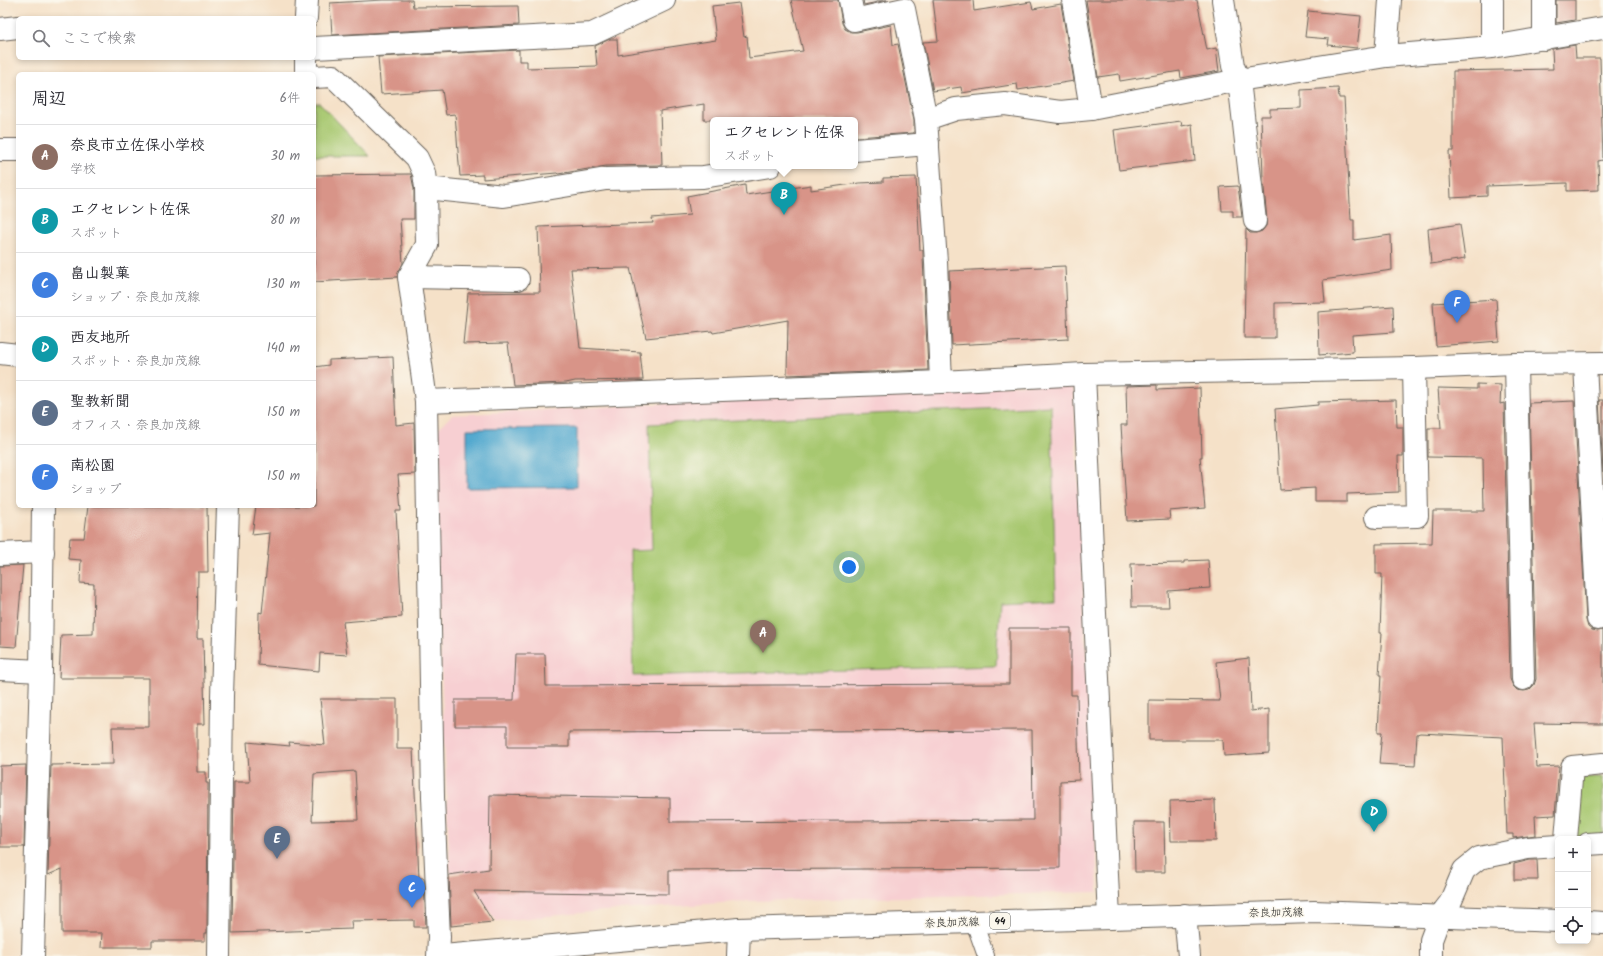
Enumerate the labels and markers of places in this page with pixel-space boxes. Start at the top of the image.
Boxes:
pin: B [771,182,797,215]
pin: F [1444,290,1470,323]
pin: A [750,620,776,653]
pin: D [1361,799,1387,832]
pin: E [264,826,290,859]
pin: C [399,875,425,908]

